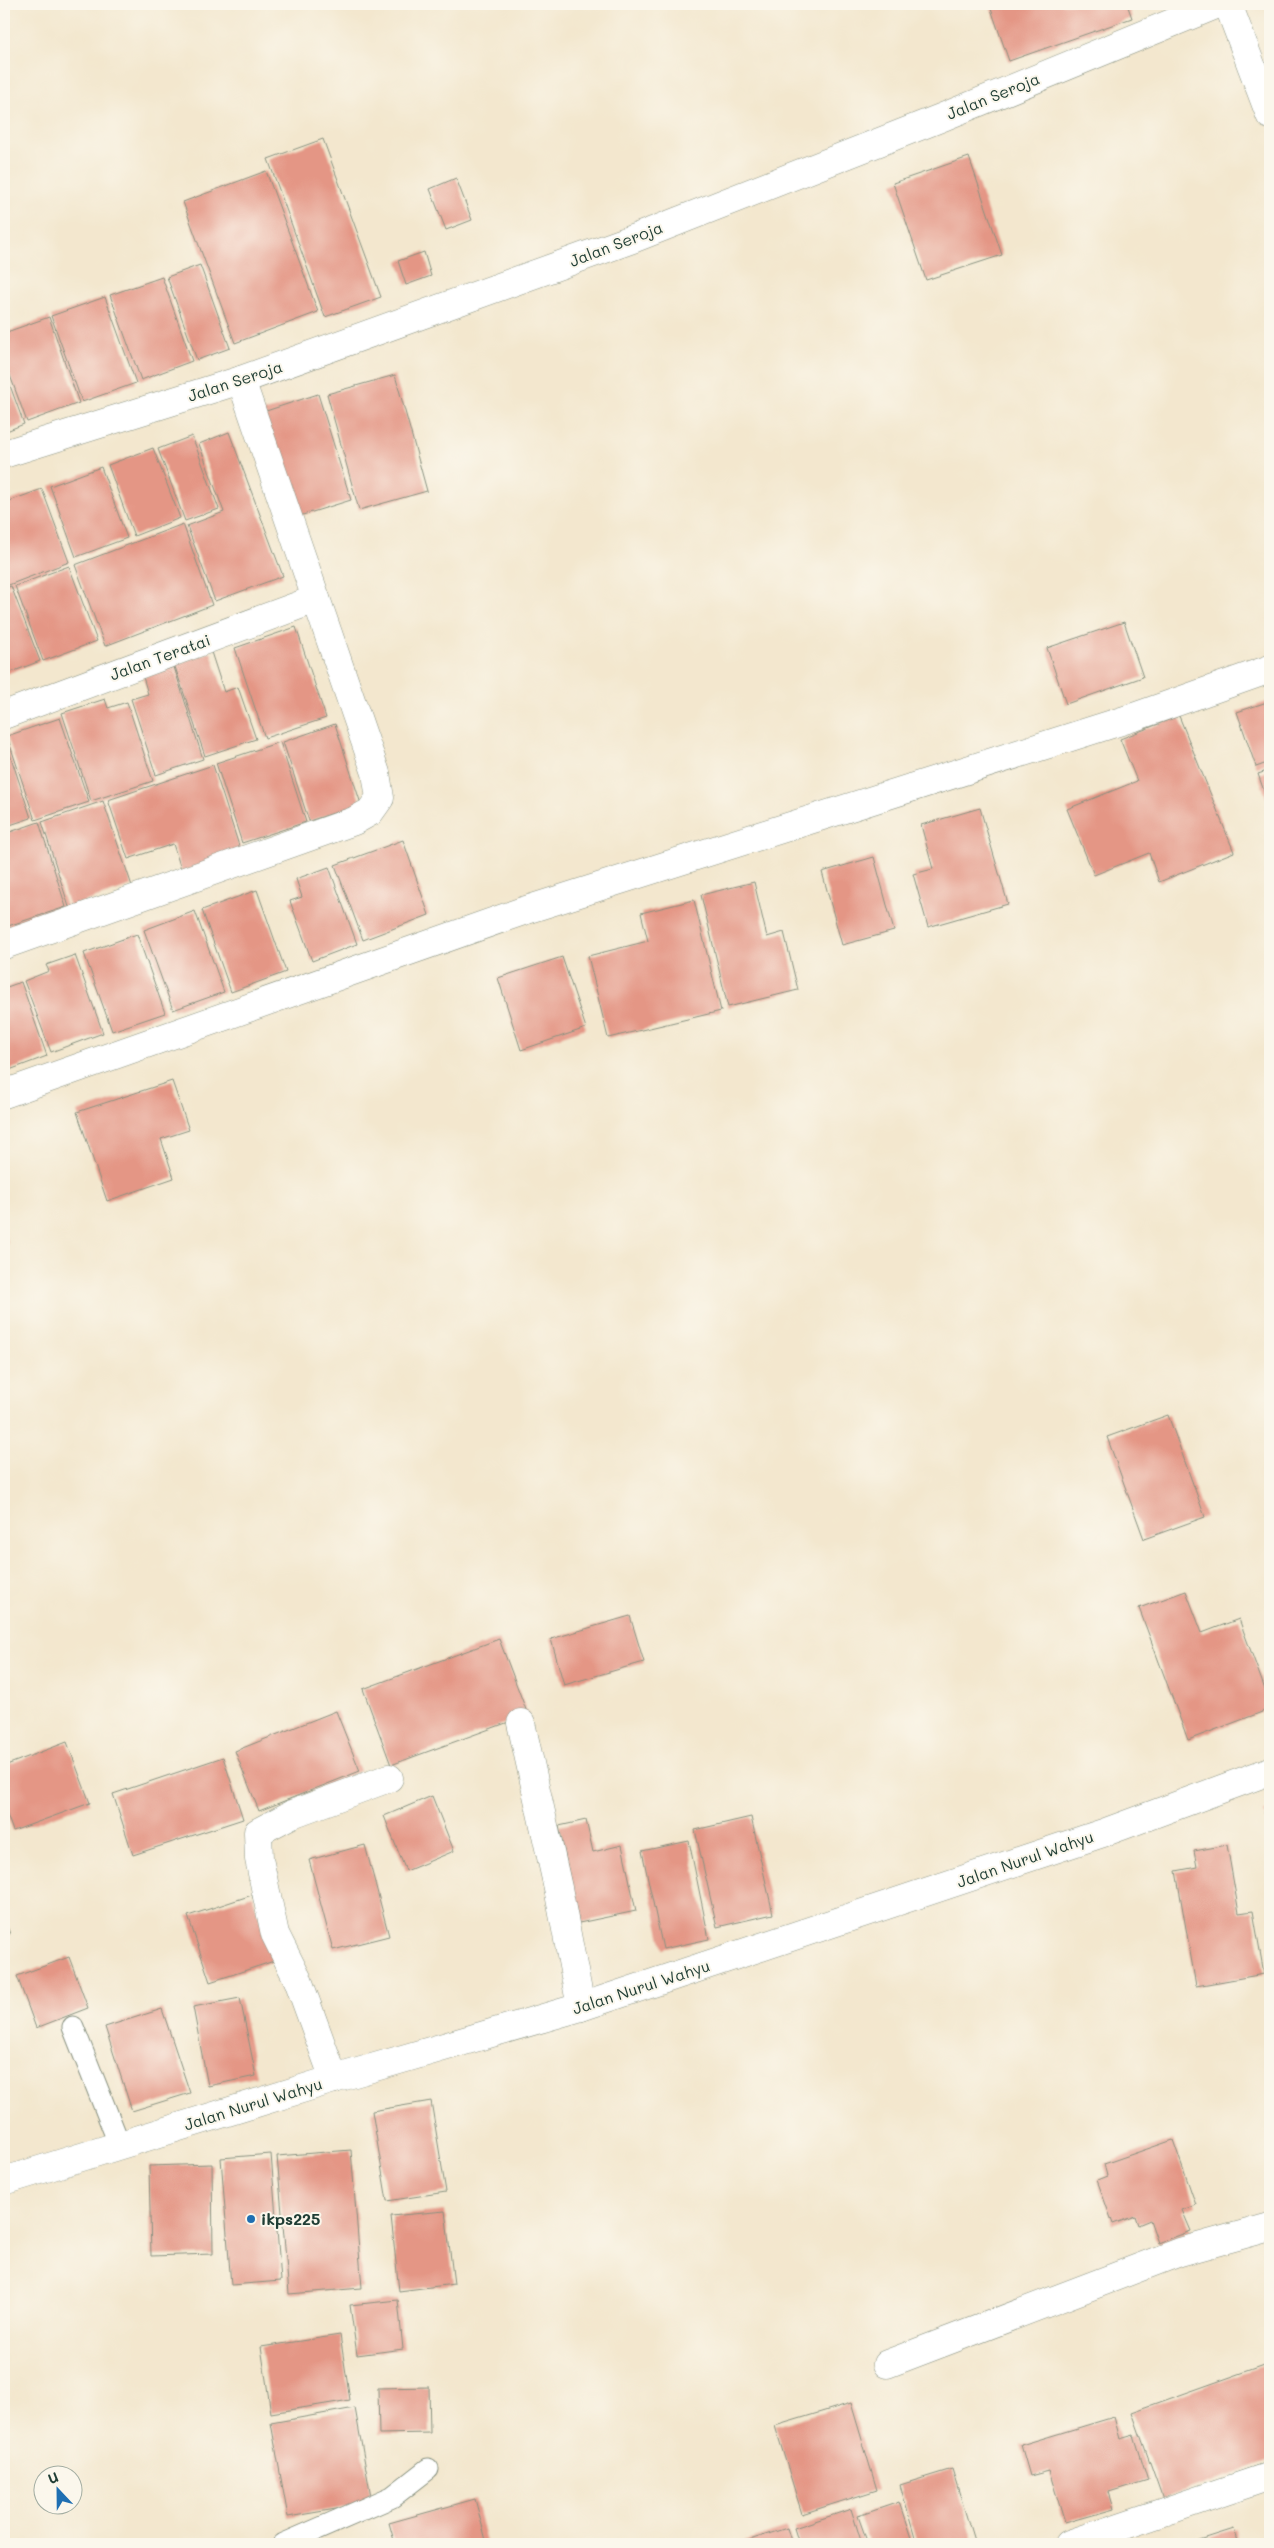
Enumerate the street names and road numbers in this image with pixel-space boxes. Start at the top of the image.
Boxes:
street label: Jalan Seroja [943,67,1042,124]
street label: Jalan Seroja [566,216,666,271]
street label: Jalan Seroja [185,355,285,406]
street label: Jalan Teratai [107,629,213,684]
street label: Jalan Nurul Wahyu [954,1825,1096,1892]
street label: Jalan Nurul Wahyu [569,1954,712,2019]
street label: Jalan Nurul Wahyu [181,2073,324,2135]

